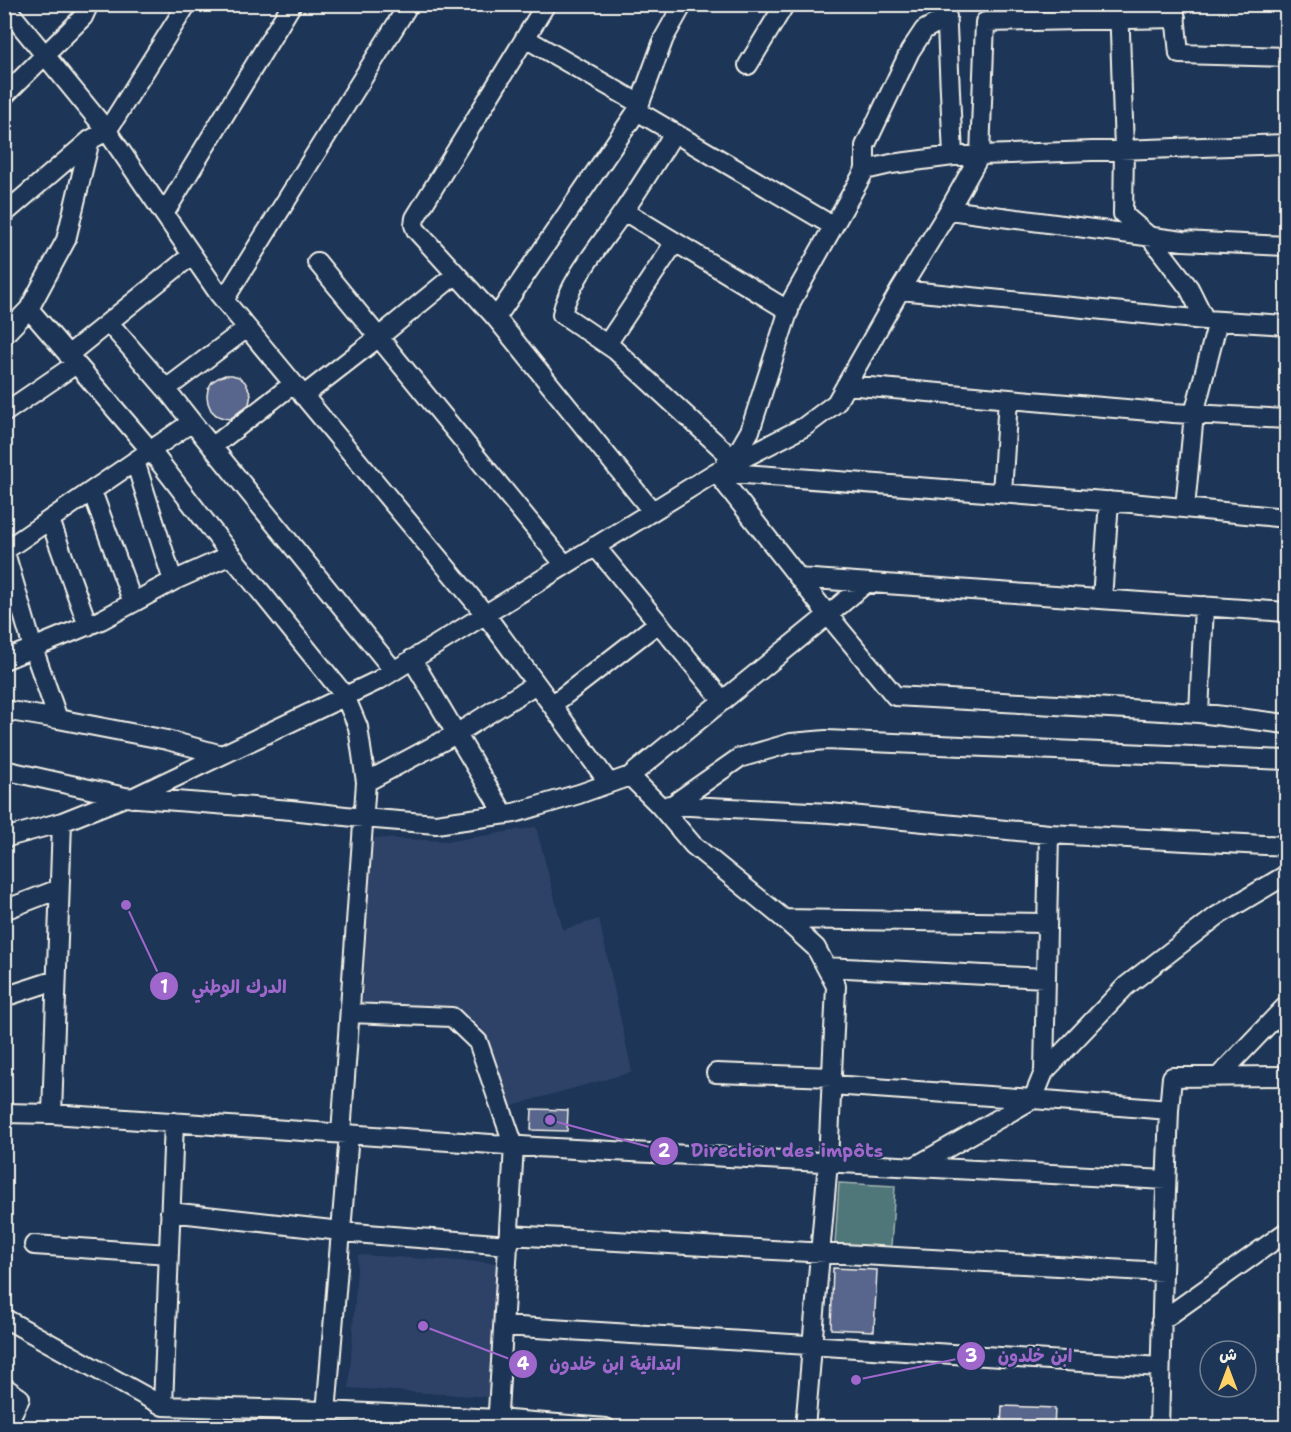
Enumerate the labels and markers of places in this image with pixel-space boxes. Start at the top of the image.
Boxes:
callout: الدرك الوطني [149,968,298,1004]
callout: Direction des impôts [649,1133,896,1169]
callout: ابن خلدون [956,1338,1084,1374]
callout: ابتدائية ابن خلدون [508,1346,693,1382]

